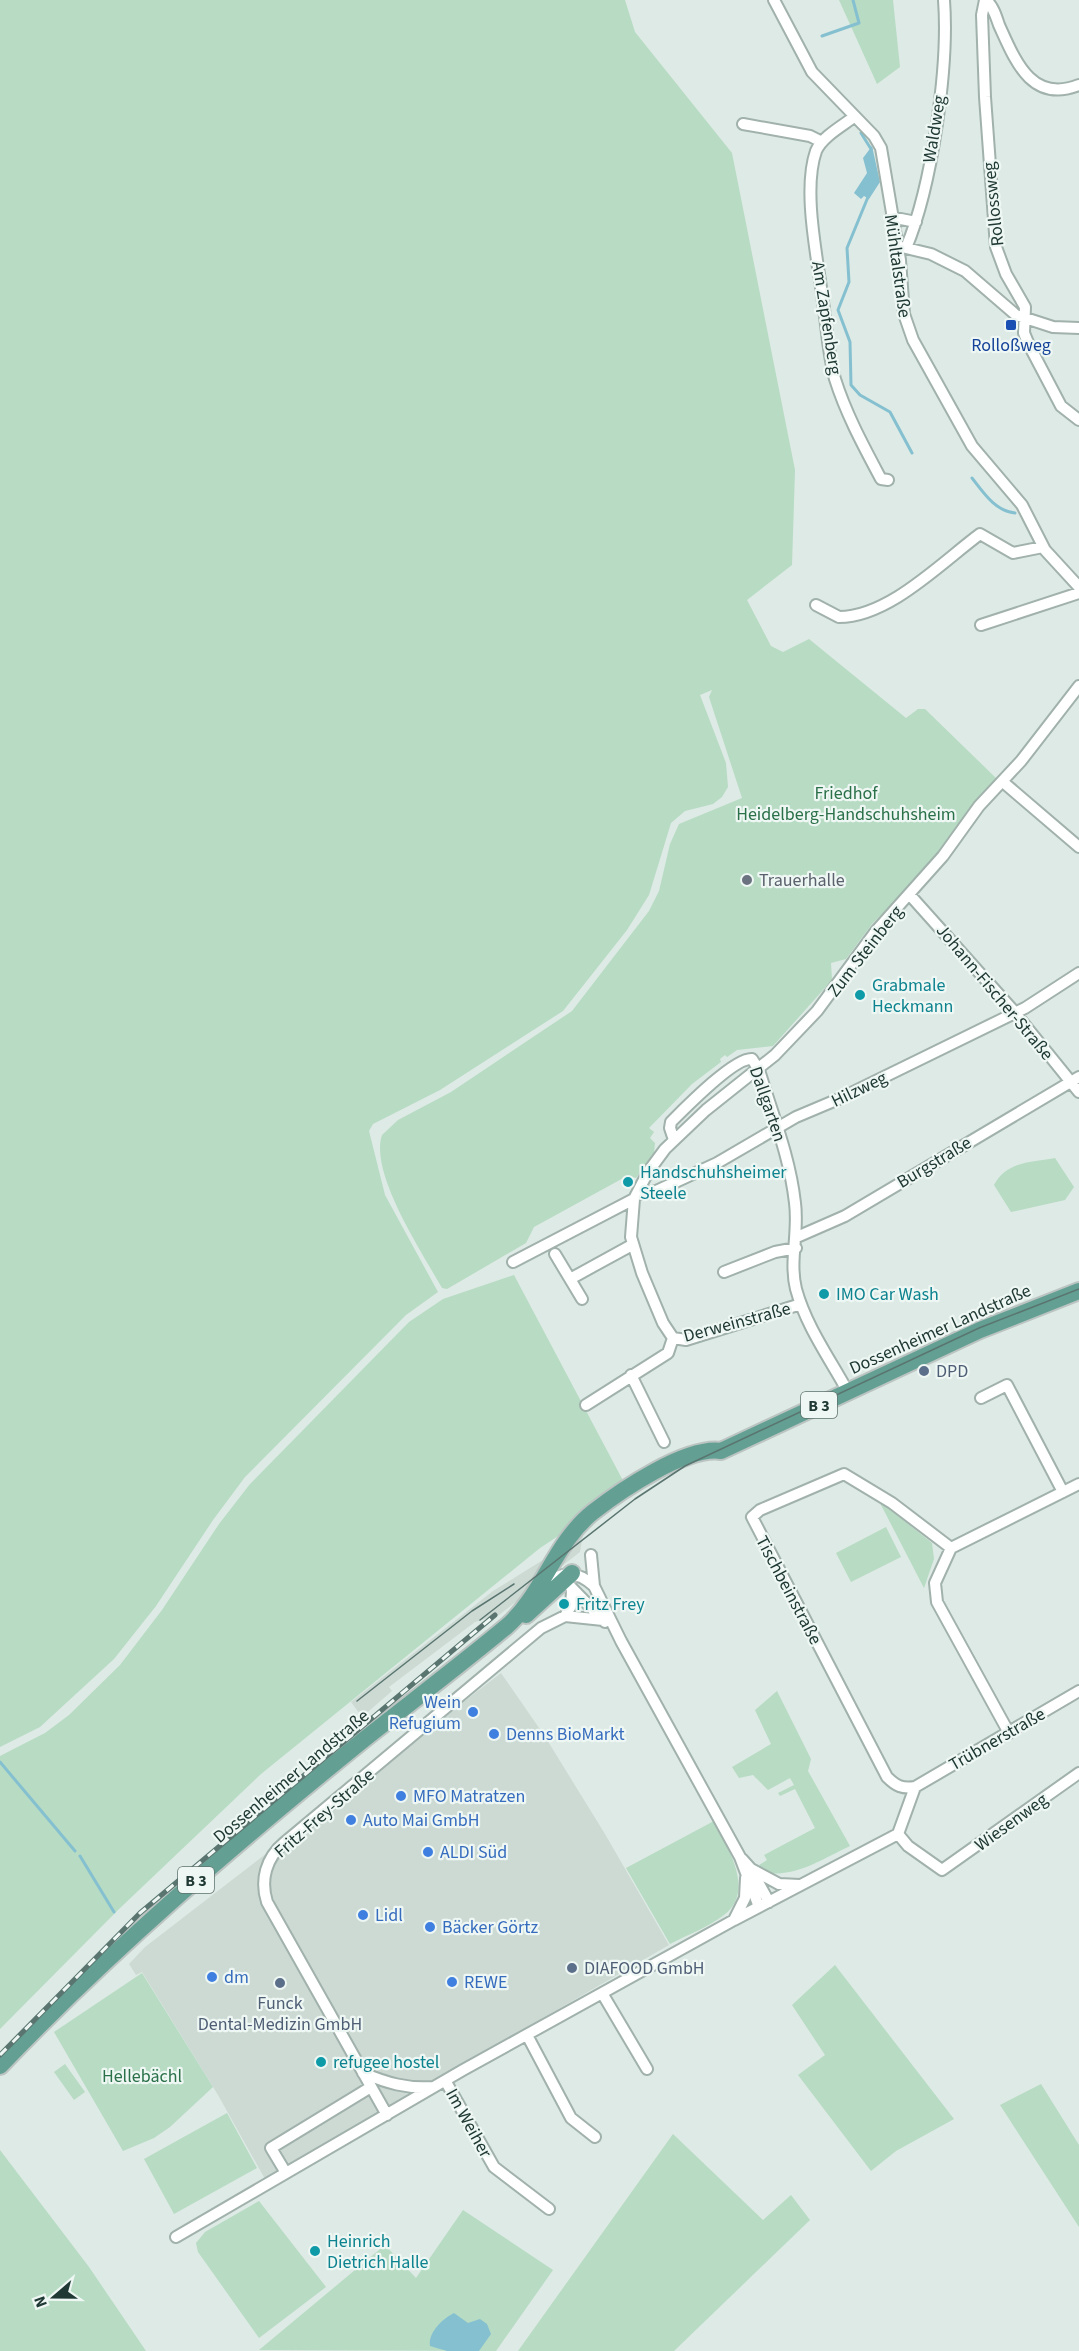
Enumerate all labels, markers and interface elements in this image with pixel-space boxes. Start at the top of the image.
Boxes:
street label: Waldweg [917,93,952,165]
street label: Rollossweg [977,161,1010,247]
street label: Mühltalstraße [878,213,917,319]
street label: Am Zapfenberg [805,260,848,377]
marker: Rolloßweg [1004,318,1018,332]
place label: Rolloßweg [971,333,1051,358]
park label: Friedhof Heidelberg-Handschuhsheim [736,781,956,827]
place label: Trauerhalle [759,868,845,893]
marker: Trauerhalle [740,873,754,887]
street label: Zum Steinberg [822,900,909,1002]
street label: Johann-Fischer-Straße [930,919,1059,1066]
place label: Grabmale Heckmann [872,973,953,1019]
marker: Grabmale Heckmann [853,988,867,1002]
street label: Dallgarten [743,1063,792,1145]
street label: Hilzweg [827,1065,891,1114]
street label: Burgstraße [892,1130,976,1195]
place label: Handschuhsheimer Steele [640,1160,787,1206]
marker: Handschuhsheimer Steele [621,1175,635,1189]
street label: Dossenheimer Landstraße [845,1278,1035,1381]
place label: IMO Car Wash [836,1282,939,1307]
marker: IMO Car Wash [817,1287,831,1301]
street label: Derweinstraße [681,1296,794,1349]
place label: DPD [936,1359,968,1384]
marker: DPD [917,1364,931,1378]
road number: B 3 [801,1392,837,1418]
street label: Tischbeinstraße [749,1531,828,1649]
place label: Fritz Frey [576,1592,645,1617]
marker: Fritz Frey [557,1597,571,1611]
place label: Wein Refugium [389,1690,461,1736]
street label: Trübnerstraße [945,1702,1050,1777]
street label: Dossenheimer Landstraße [208,1704,375,1849]
marker: Wein Refugium [466,1705,480,1719]
place label: Denns BioMarkt [506,1722,625,1747]
marker: Denns BioMarkt [487,1727,501,1741]
street label: Fritz-Frey-Straße [269,1763,380,1864]
place label: MFO Matratzen [413,1784,525,1809]
street label: Wiesenweg [970,1787,1053,1857]
marker: MFO Matratzen [394,1789,408,1803]
place label: Auto Mai GmbH [363,1808,480,1833]
marker: Auto Mai GmbH [344,1813,358,1827]
place label: ALDI Süd [440,1840,507,1865]
marker: ALDI Süd [421,1845,435,1859]
road number: B 3 [178,1867,214,1893]
place label: Lidl [375,1903,403,1928]
marker: Lidl [356,1908,370,1922]
place label: Bäcker Görtz [442,1915,538,1940]
marker: Bäcker Görtz [423,1920,437,1934]
place label: DIAFOOD GmbH [584,1956,705,1981]
marker: DIAFOOD GmbH [565,1961,579,1975]
place label: dm [224,1965,249,1990]
marker: dm [205,1970,219,1984]
place label: REWE [464,1970,507,1995]
marker: REWE [445,1975,459,1989]
marker: Funck Dental-Medizin GmbH [273,1976,287,1990]
place label: Funck Dental-Medizin GmbH [198,1991,362,2037]
place label: refugee hostel [333,2050,439,2075]
marker: refugee hostel [314,2055,328,2069]
park label: Hellebächl [102,2064,182,2089]
street label: Im Weiher [439,2084,498,2163]
place label: Heinrich Dietrich Halle [327,2229,429,2275]
marker: Heinrich Dietrich Halle [308,2244,322,2258]
north arrow [24,2267,84,2327]
text: N [29,2293,53,2311]

